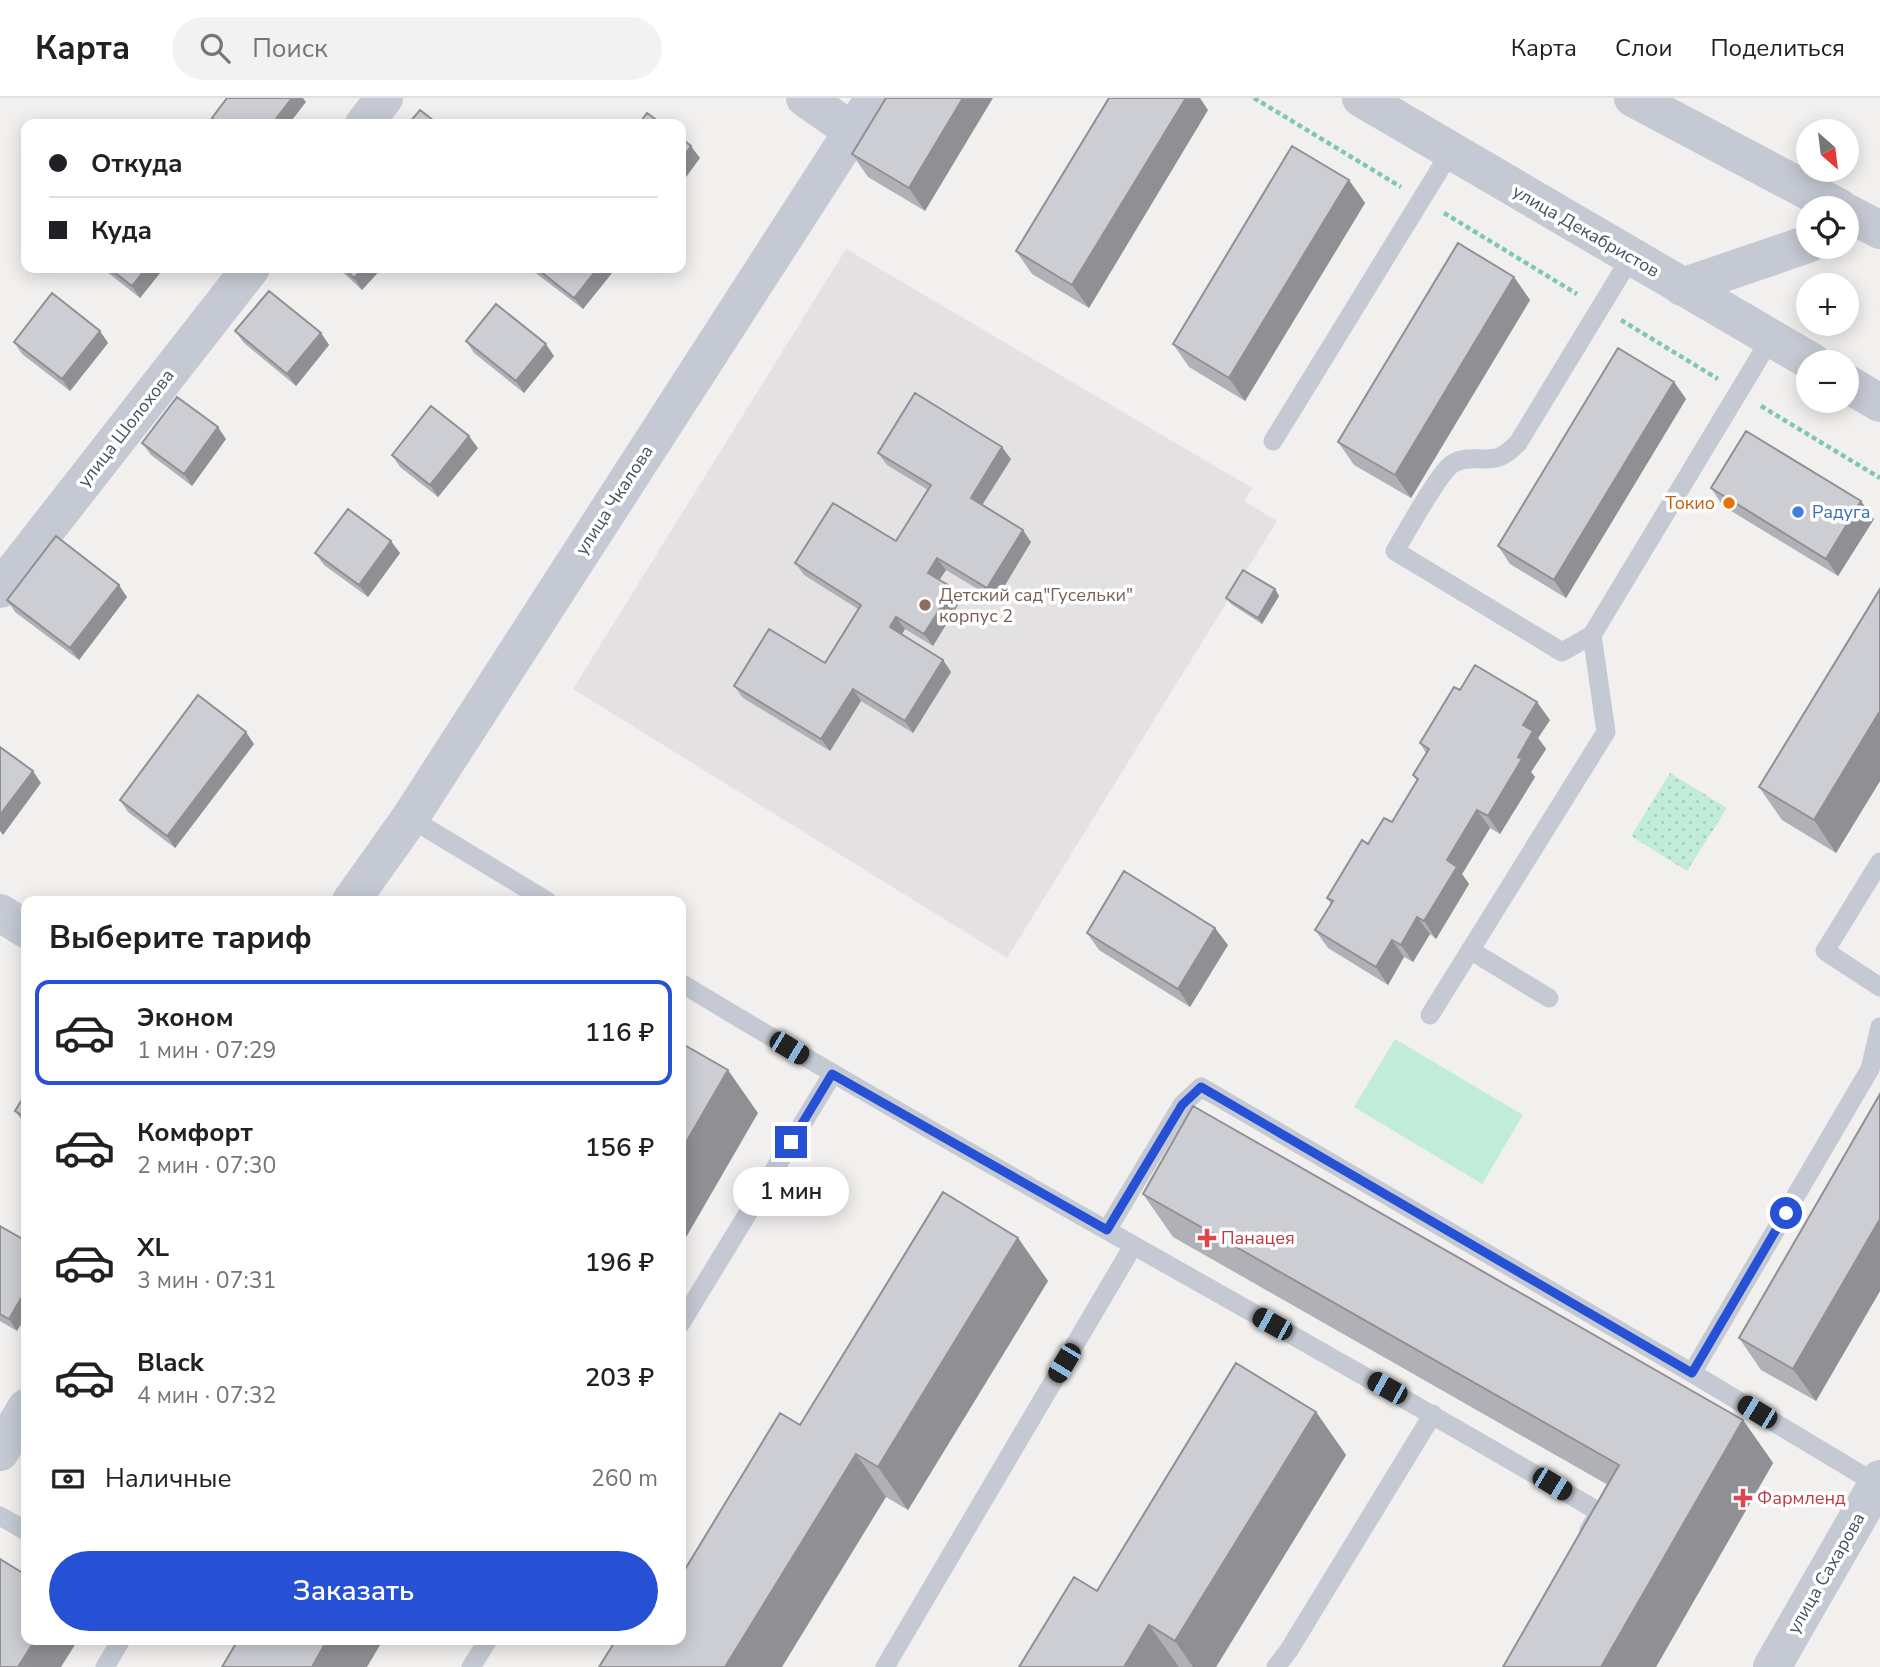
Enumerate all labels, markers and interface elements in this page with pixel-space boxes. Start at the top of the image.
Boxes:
search box [172,17,662,80]
text: Карта [35,26,130,71]
icon: search [196,29,234,67]
text: Поиск [252,31,328,66]
text: Карта [1511,32,1577,64]
text: Слои [1615,32,1672,64]
text: Поделиться [1710,32,1845,64]
north arrow [1796,119,1858,182]
map controls [1796,119,1859,413]
text: Откуда [91,146,183,181]
street label: улица Декабристов [1508,179,1664,283]
button: locate [1796,196,1859,259]
text: Куда [91,213,152,248]
button: + [1796,273,1859,336]
button: − [1796,350,1859,413]
street label: улица Шолохова [72,364,180,492]
street label: улица Чкалова [570,441,658,559]
place label: Токио [1665,491,1715,515]
marker: Токио [1721,495,1737,511]
place label: Радуга [1812,500,1871,524]
marker: Радуга [1790,504,1806,520]
place label: Детский сад"Гусельки" корпус 2 [939,583,1133,628]
marker: Детский сад"Гусельки" корпус 2 [917,597,933,613]
text: Выберите тариф [49,916,312,959]
text: Эконом [137,1000,234,1035]
icon: car [53,1001,116,1064]
text: 116 ₽ [585,1015,654,1050]
car [766,1028,813,1068]
text: 1 мин · 07:29 [137,1035,276,1066]
text: Комфорт [137,1115,253,1150]
icon: car [53,1116,116,1179]
route end [775,1126,807,1158]
text: 156 ₽ [585,1130,654,1165]
text: 2 мин · 07:30 [137,1150,276,1181]
callout: 1 мин [733,1166,849,1216]
text: 1 мин [760,1176,822,1207]
route start [1770,1197,1802,1229]
place label: Панацея [1221,1226,1295,1250]
text: XL [137,1230,169,1265]
marker: Панацея [1199,1230,1215,1246]
icon: car [53,1231,116,1294]
text: 196 ₽ [585,1245,654,1280]
text: 3 мин · 07:31 [137,1265,276,1296]
car [1249,1305,1296,1343]
car [1045,1340,1084,1386]
text: Black [137,1345,204,1380]
icon: car [53,1346,116,1409]
text: 203 ₽ [585,1360,654,1395]
car [1364,1369,1411,1407]
text: 4 мин · 07:32 [137,1380,276,1411]
car [1734,1392,1781,1432]
icon: cash [49,1460,87,1498]
text: Наличные [105,1461,232,1496]
text: 260 m [591,1463,658,1494]
car [1529,1464,1576,1504]
place label: Фармленд [1757,1486,1846,1510]
marker: Фармленд [1735,1490,1751,1506]
street label: улица Сахарова [1782,1508,1870,1638]
button: Заказать [49,1551,658,1631]

